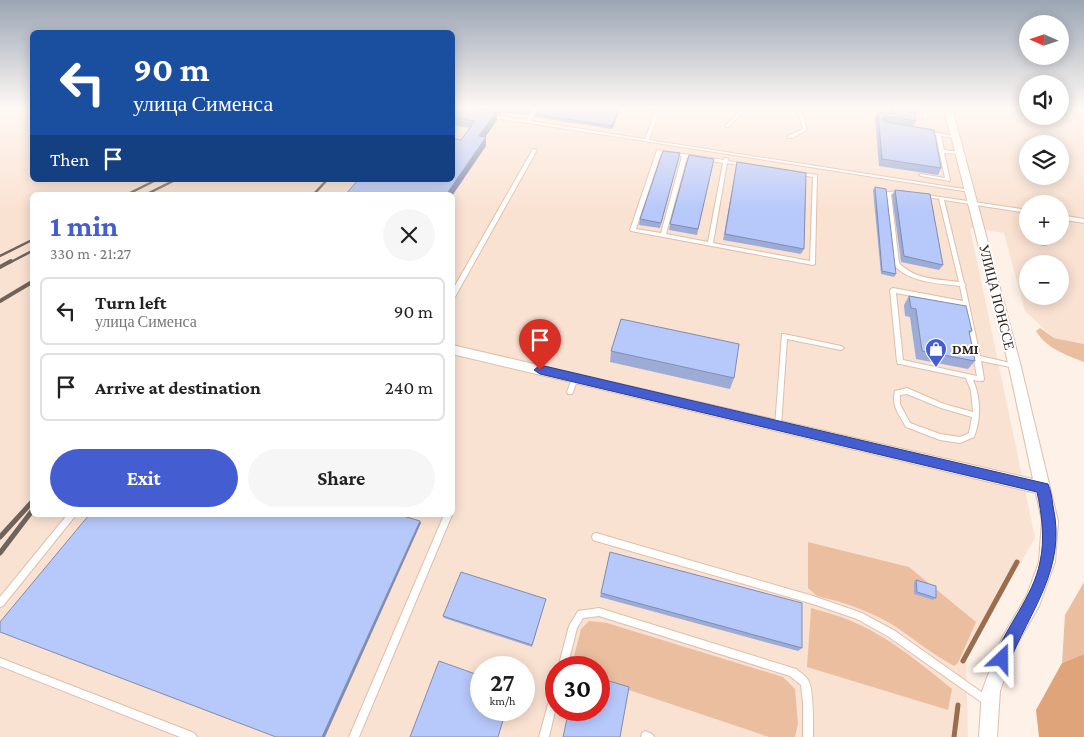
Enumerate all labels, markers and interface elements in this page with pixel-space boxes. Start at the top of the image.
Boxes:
north arrow [1019,15,1069,65]
map controls [1019,15,1069,305]
icon: left [50,50,115,115]
text: 90 m [133,50,210,89]
button: sound [1019,75,1069,125]
text: улица Сименса [133,91,273,116]
button: layers [1019,135,1069,185]
icon: arrive [99,145,127,173]
text: Then [50,149,89,170]
button: + [1019,195,1069,245]
text: 1 min [50,209,118,242]
button: close [383,209,435,261]
street label: УЛИЦА ПОНССЕ [976,243,1018,351]
text: 330 m · 21:27 [50,245,131,262]
button: − [1019,255,1069,305]
text: Turn left [95,292,167,313]
icon: left [52,297,80,325]
text: 90 m [394,301,433,322]
text: улица Сименса [95,313,197,330]
pin [519,319,561,370]
icon: arrive [526,326,554,354]
shop icon: DMI [924,337,948,368]
place label: DMI [952,341,979,357]
icon: arrive [52,373,80,401]
text: Arrive at destination [95,377,261,398]
text: 240 m [385,377,433,398]
button: Exit [50,449,238,507]
button: Share [248,449,435,507]
position arrow [975,632,1027,684]
speed limit sign: 30 [545,656,610,721]
text: 27 [490,669,515,696]
text: km/h [490,694,515,708]

